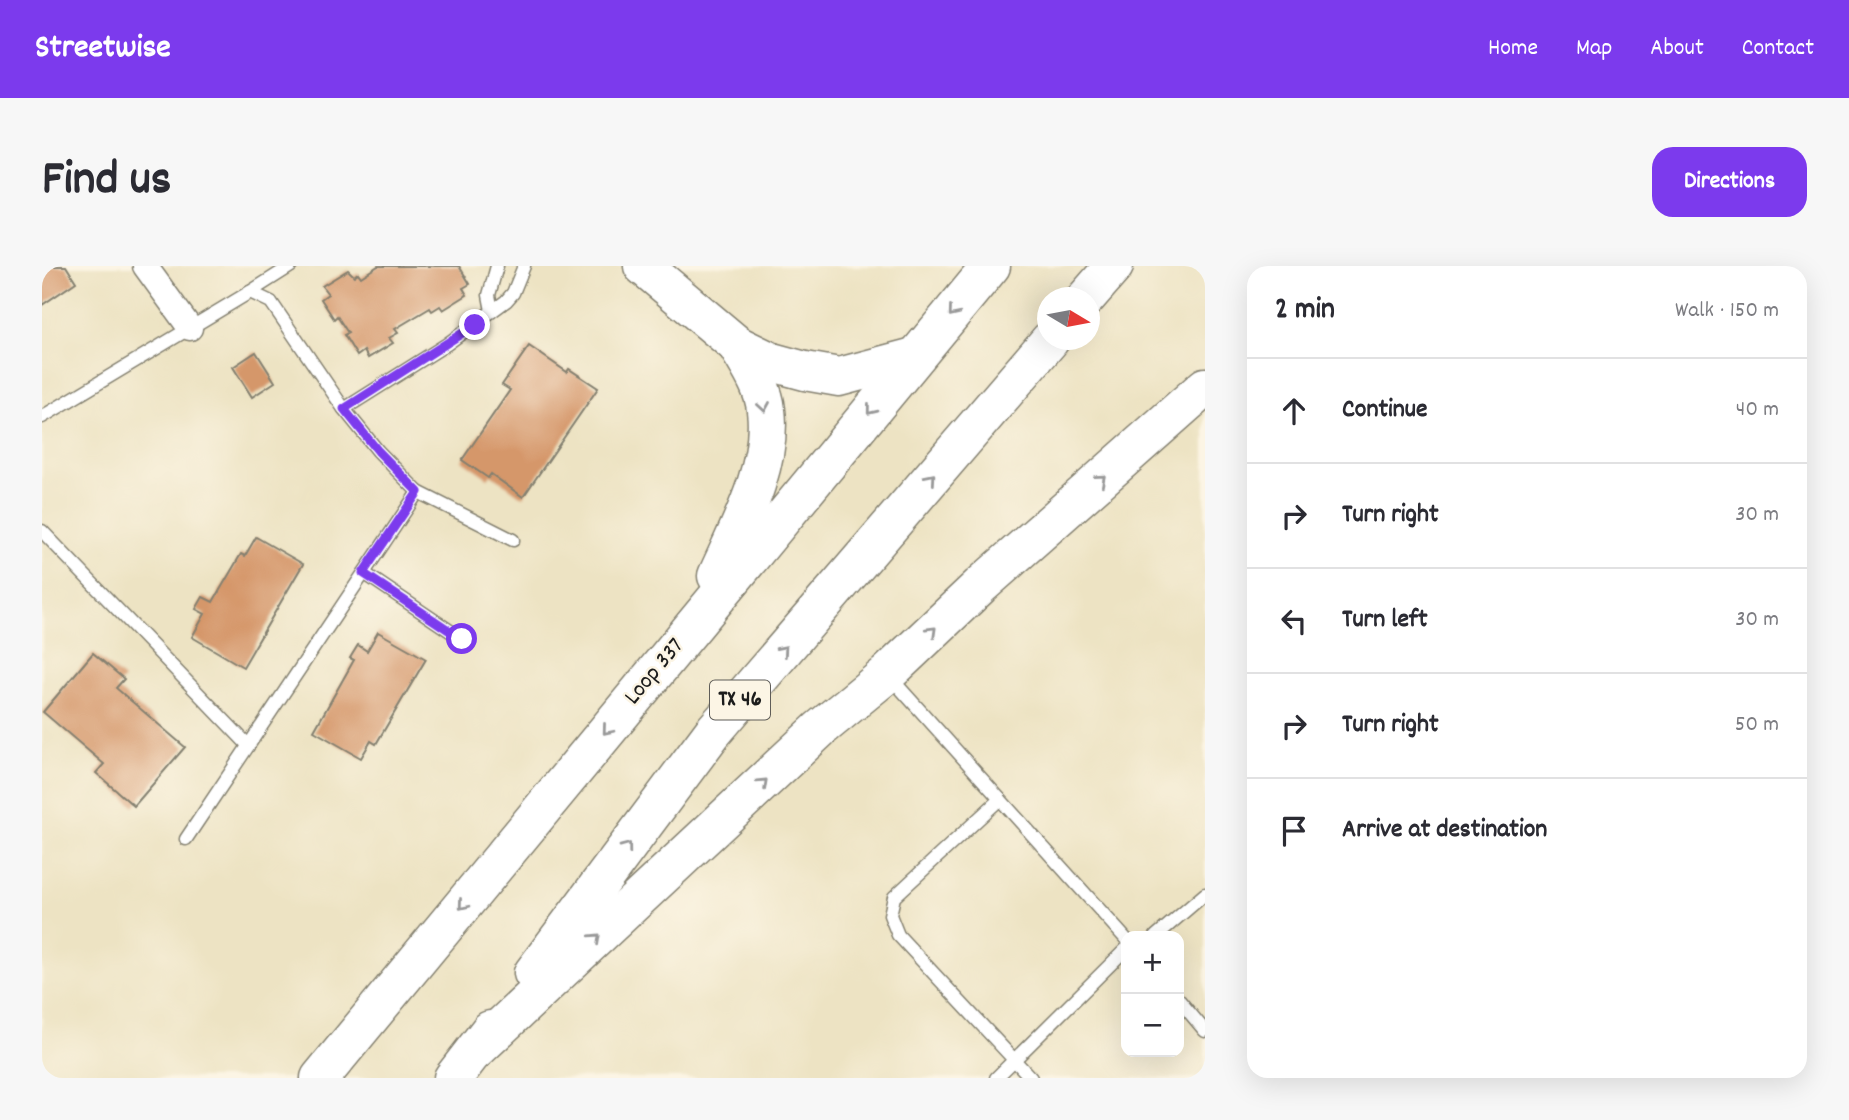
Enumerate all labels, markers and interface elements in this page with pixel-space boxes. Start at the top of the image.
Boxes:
text: Streetwise [35,26,171,73]
text: Home [1488,32,1538,66]
text: Map [1576,32,1612,66]
text: About [1650,32,1704,66]
text: Contact [1742,32,1814,66]
text: Find us [42,147,171,217]
button: Directions [1652,147,1807,217]
north arrow [1037,287,1100,350]
text: 2 min [1275,290,1335,333]
text: Walk · 150 m [1675,295,1779,328]
one-way arrow [949,303,961,316]
route end [459,309,490,340]
icon: ahead [1275,392,1313,430]
text: Continue [1342,392,1427,429]
text: 40 m [1736,394,1779,427]
one-way arrow [756,401,771,413]
one-way arrow [867,401,879,414]
one-way arrow [923,473,935,486]
one-way arrow [1093,475,1106,487]
icon: right [1275,497,1313,535]
text: Turn right [1342,497,1439,534]
text: 30 m [1735,499,1779,532]
icon: left [1275,602,1313,640]
text: Turn left [1342,602,1428,639]
text: 30 m [1735,604,1779,637]
route start [446,623,477,654]
one-way arrow [924,627,937,640]
street label: Loop 337 [617,631,693,713]
one-way arrow [775,645,787,658]
road number: TX 46 [710,680,770,720]
icon: right [1275,707,1313,745]
text: Turn right [1342,707,1439,744]
text: 50 m [1735,709,1779,742]
one-way arrow [603,722,616,734]
one-way arrow [755,778,768,791]
icon: arrive [1275,812,1313,850]
text: Arrive at destination [1342,812,1547,849]
one-way arrow [618,843,631,855]
one-way arrow [458,897,471,910]
map controls [1121,931,1184,1057]
button: + [1121,931,1184,994]
one-way arrow [588,933,601,946]
button: − [1121,994,1184,1057]

